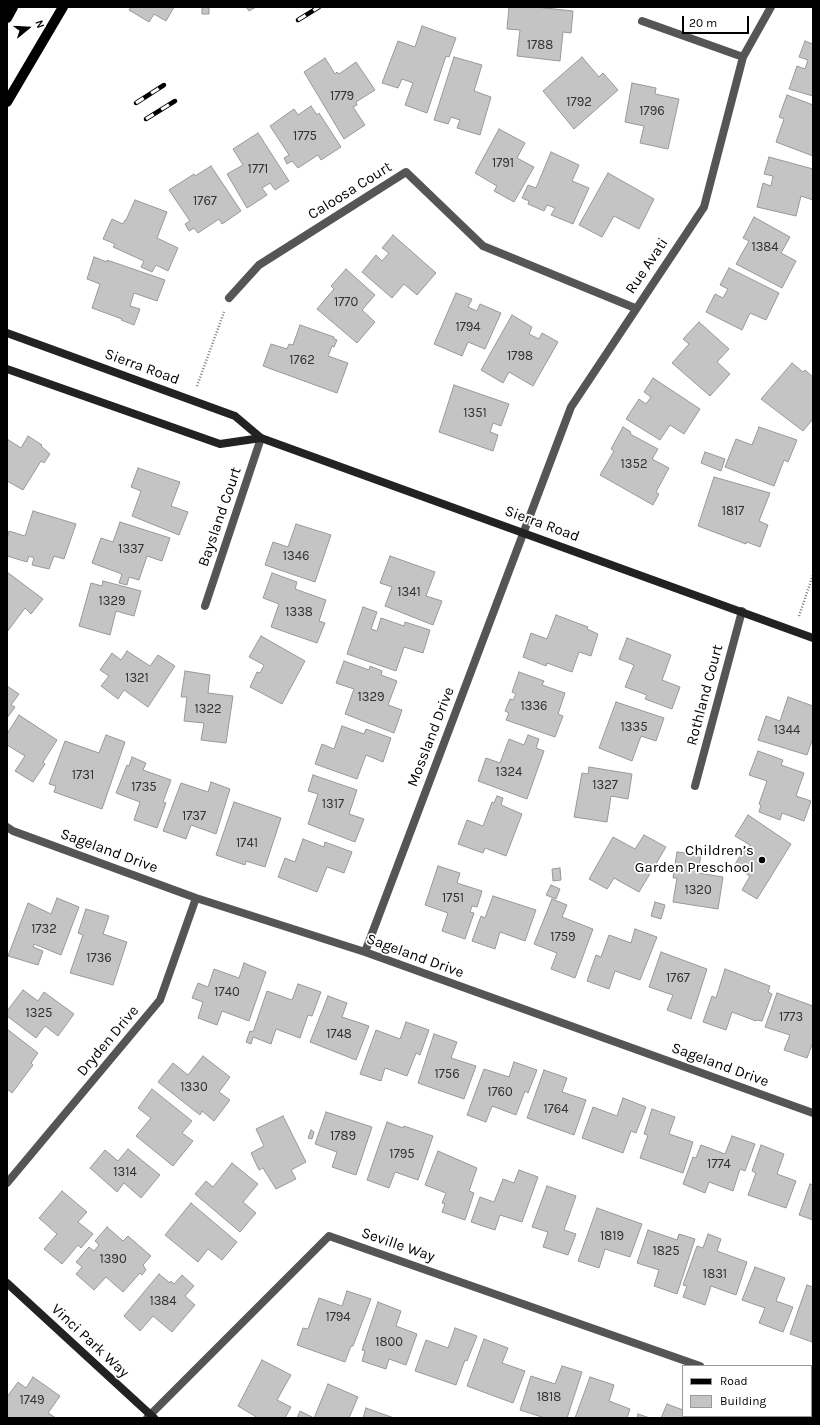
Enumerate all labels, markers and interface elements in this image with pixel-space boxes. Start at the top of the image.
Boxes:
north arrow [8,8,48,48]
scale bar [684,8,751,34]
text: 20 m [689,16,717,30]
text: N [32,18,47,30]
house number: 1788 [527,37,553,53]
house number: 1779 [330,88,354,104]
house number: 1792 [566,94,592,110]
house number: 1796 [639,103,665,119]
house number: 1775 [293,128,317,144]
house number: 1791 [492,155,514,171]
street label: Caloosa Court [305,158,395,224]
house number: 1771 [248,161,268,177]
house number: 1767 [193,193,217,209]
street label: Rue Avati [622,235,672,297]
house number: 1384 [751,239,779,255]
house number: 1770 [334,294,358,310]
house number: 1794 [455,319,481,335]
street label: Sierra Road [102,345,182,389]
house number: 1798 [507,348,533,364]
house number: 1762 [289,352,315,368]
house number: 1351 [463,405,487,421]
house number: 1352 [621,456,647,472]
street label: Baysland Court [195,465,245,569]
street label: Sierra Road [502,502,582,546]
house number: 1817 [722,503,744,519]
house number: 1337 [118,541,144,557]
house number: 1346 [283,548,309,564]
house number: 1341 [397,584,421,600]
house number: 1329 [98,593,126,609]
house number: 1338 [285,604,313,620]
street label: Rothland Court [683,643,727,747]
house number: 1321 [125,670,149,686]
street label: Mossland Drive [404,684,458,790]
house number: 1329 [357,689,385,705]
house number: 1336 [520,698,548,714]
house number: 1322 [194,701,222,717]
house number: 1335 [621,719,647,735]
house number: 1344 [774,722,800,738]
house number: 1324 [496,764,522,780]
house number: 1731 [72,767,94,783]
house number: 1327 [592,777,618,793]
house number: 1735 [131,779,157,795]
house number: 1317 [322,796,344,812]
house number: 1737 [182,808,206,824]
street label: Sageland Drive [58,825,160,877]
house number: 1741 [236,835,258,851]
place label: Children’s Garden Preschool [635,842,754,877]
marker: Children’s Garden Preschool [757,855,767,865]
house number: 1320 [684,882,712,898]
house number: 1751 [442,890,464,906]
house number: 1732 [31,921,57,937]
house number: 1759 [550,929,576,945]
street label: Sageland Drive [364,930,466,982]
house number: 1736 [86,950,112,966]
house number: 1767 [666,970,690,986]
house number: 1740 [214,984,240,1000]
street label: Dryden Drive [73,1002,143,1080]
house number: 1325 [26,1005,52,1021]
house number: 1773 [779,1009,803,1025]
house number: 1748 [326,1026,352,1042]
street label: Sageland Drive [669,1039,771,1091]
house number: 1756 [434,1066,460,1082]
house number: 1330 [180,1079,208,1095]
house number: 1760 [487,1084,513,1100]
house number: 1764 [543,1101,569,1117]
house number: 1789 [330,1128,356,1144]
house number: 1795 [389,1146,415,1162]
house number: 1774 [707,1156,731,1172]
house number: 1314 [113,1164,137,1180]
street label: Seville Way [359,1224,437,1266]
house number: 1819 [600,1228,624,1244]
house number: 1825 [652,1243,680,1259]
house number: 1390 [99,1251,127,1267]
house number: 1831 [703,1266,727,1282]
house number: 1384 [149,1293,177,1309]
street label: Vinci Park Way [47,1300,133,1382]
house number: 1794 [325,1309,351,1325]
house number: 1800 [375,1334,403,1350]
legend [682,1365,812,1417]
text: Road [720,1374,748,1388]
house number: 1818 [537,1389,561,1405]
house number: 1749 [19,1392,45,1408]
text: Building [720,1394,766,1408]

